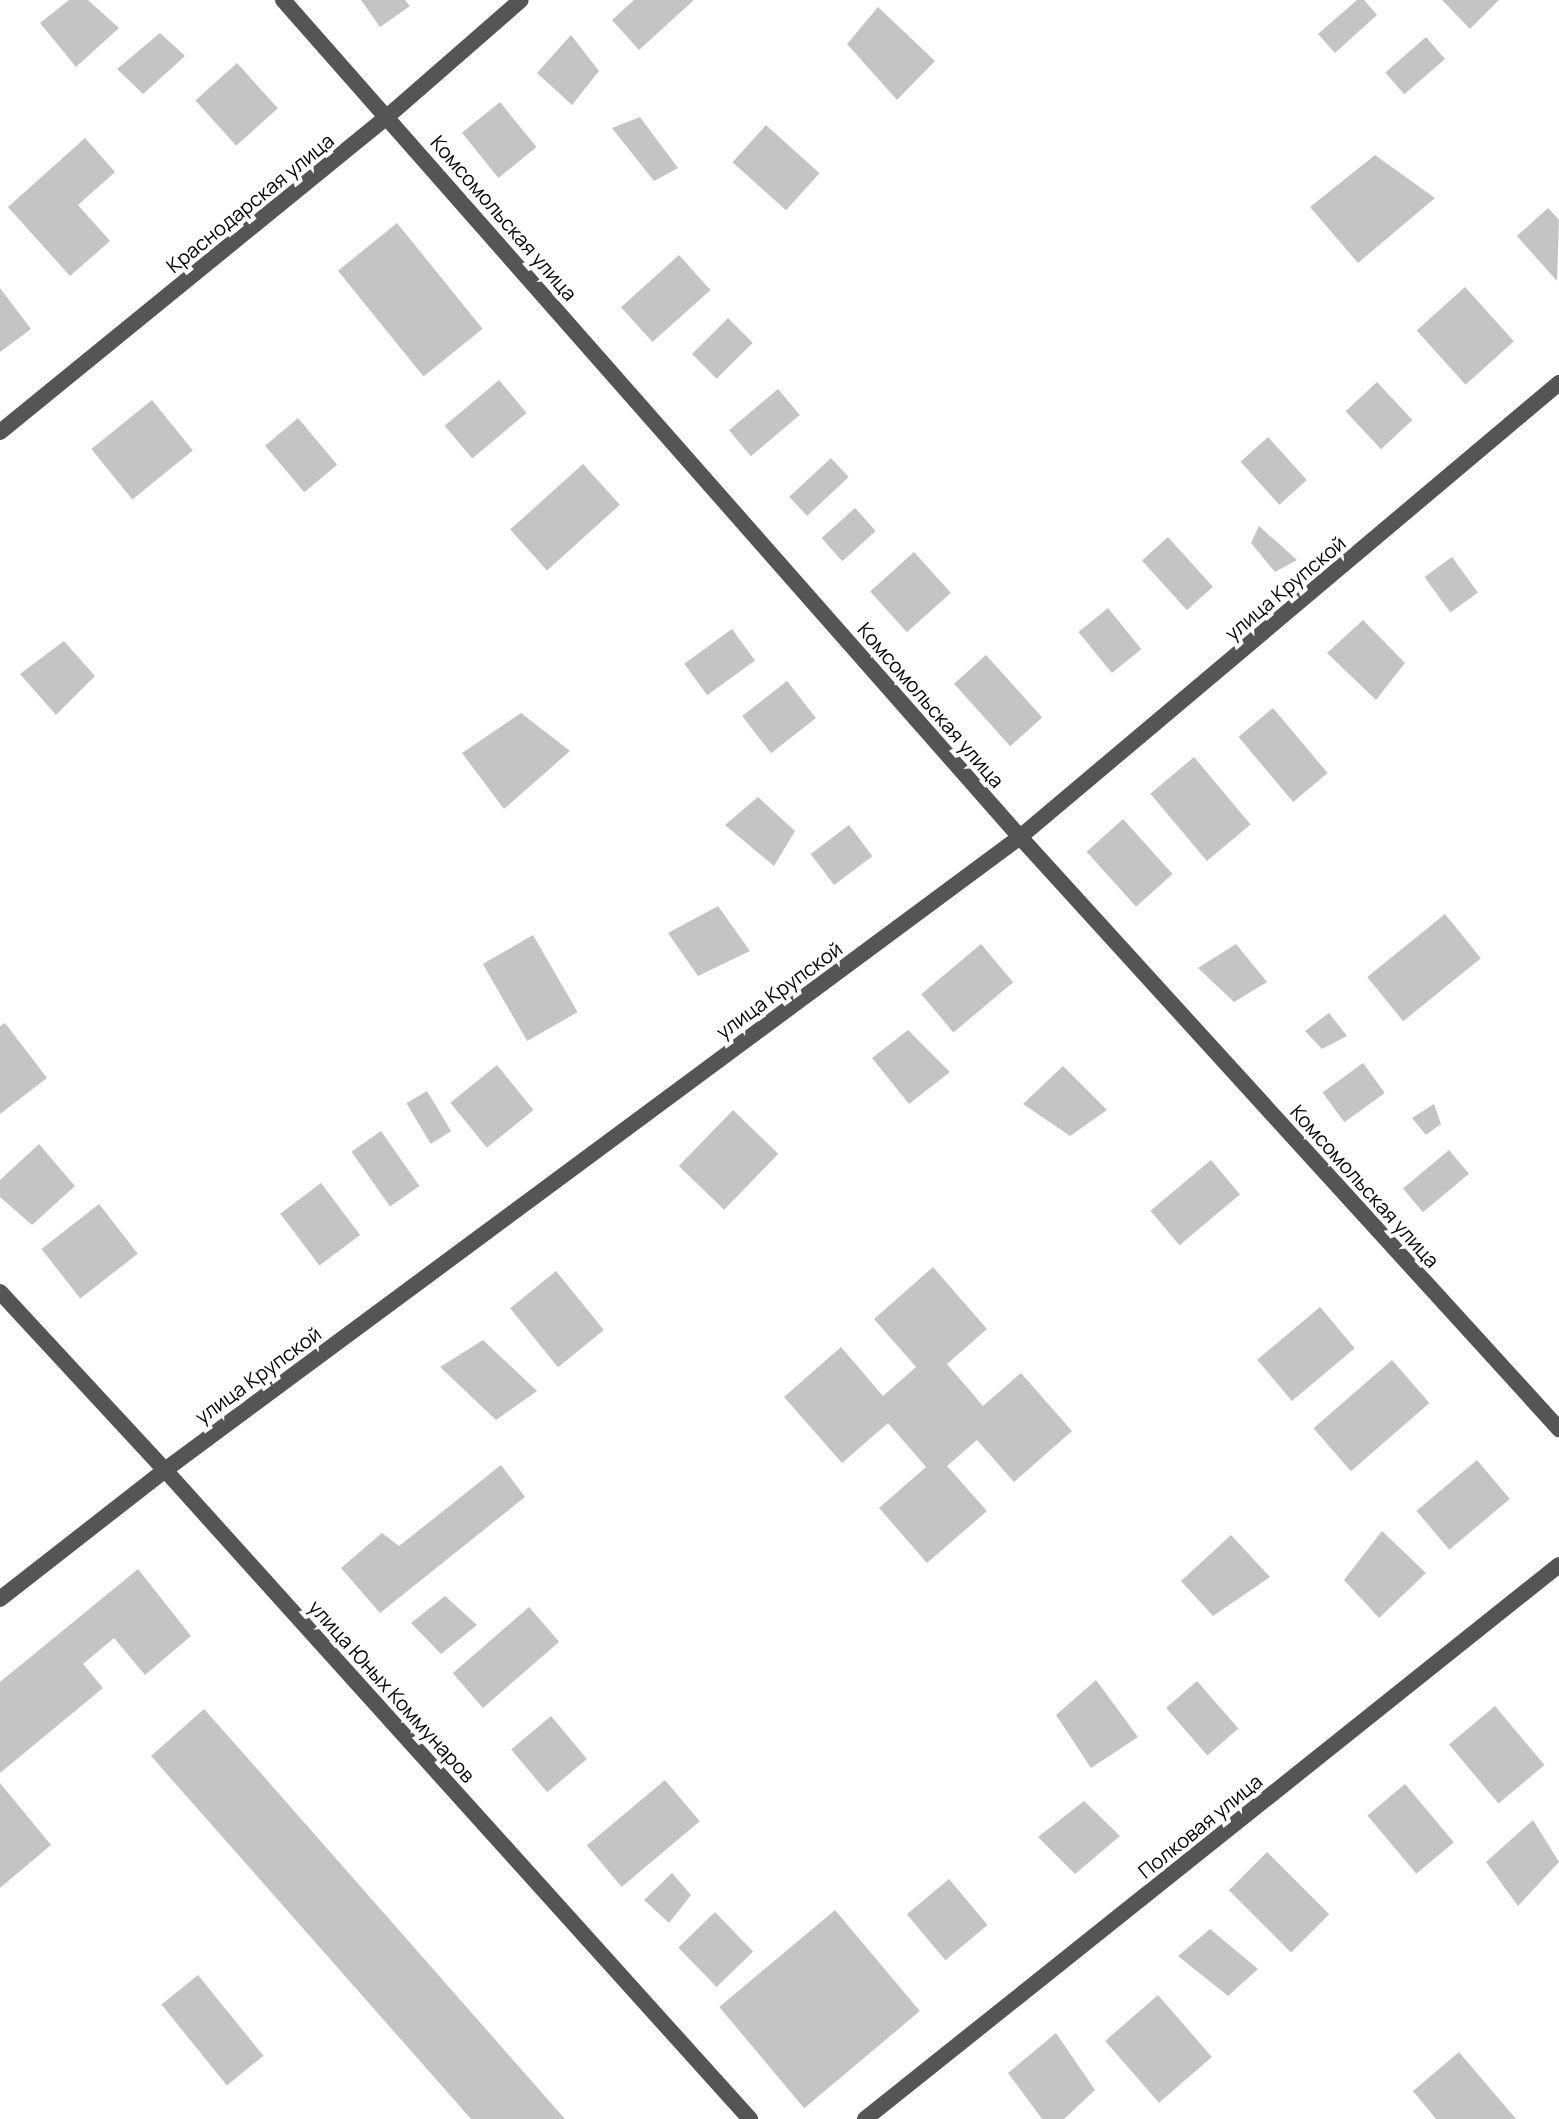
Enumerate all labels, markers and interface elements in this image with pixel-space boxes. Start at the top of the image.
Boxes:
street label: Краснодарская улица [162,128,338,278]
street label: Комсомольская улица [426,131,582,305]
street label: улица Крупской [1220,531,1350,645]
street label: Комсомольская улица [853,618,1009,792]
street label: улица Крупской [711,936,847,1044]
street label: Комсомольская улица [1286,1100,1444,1272]
street label: улица Крупской [190,1321,326,1429]
street label: улица Юных Коммунаров [304,1595,480,1787]
street label: Полковая улица [1133,1769,1267,1883]

